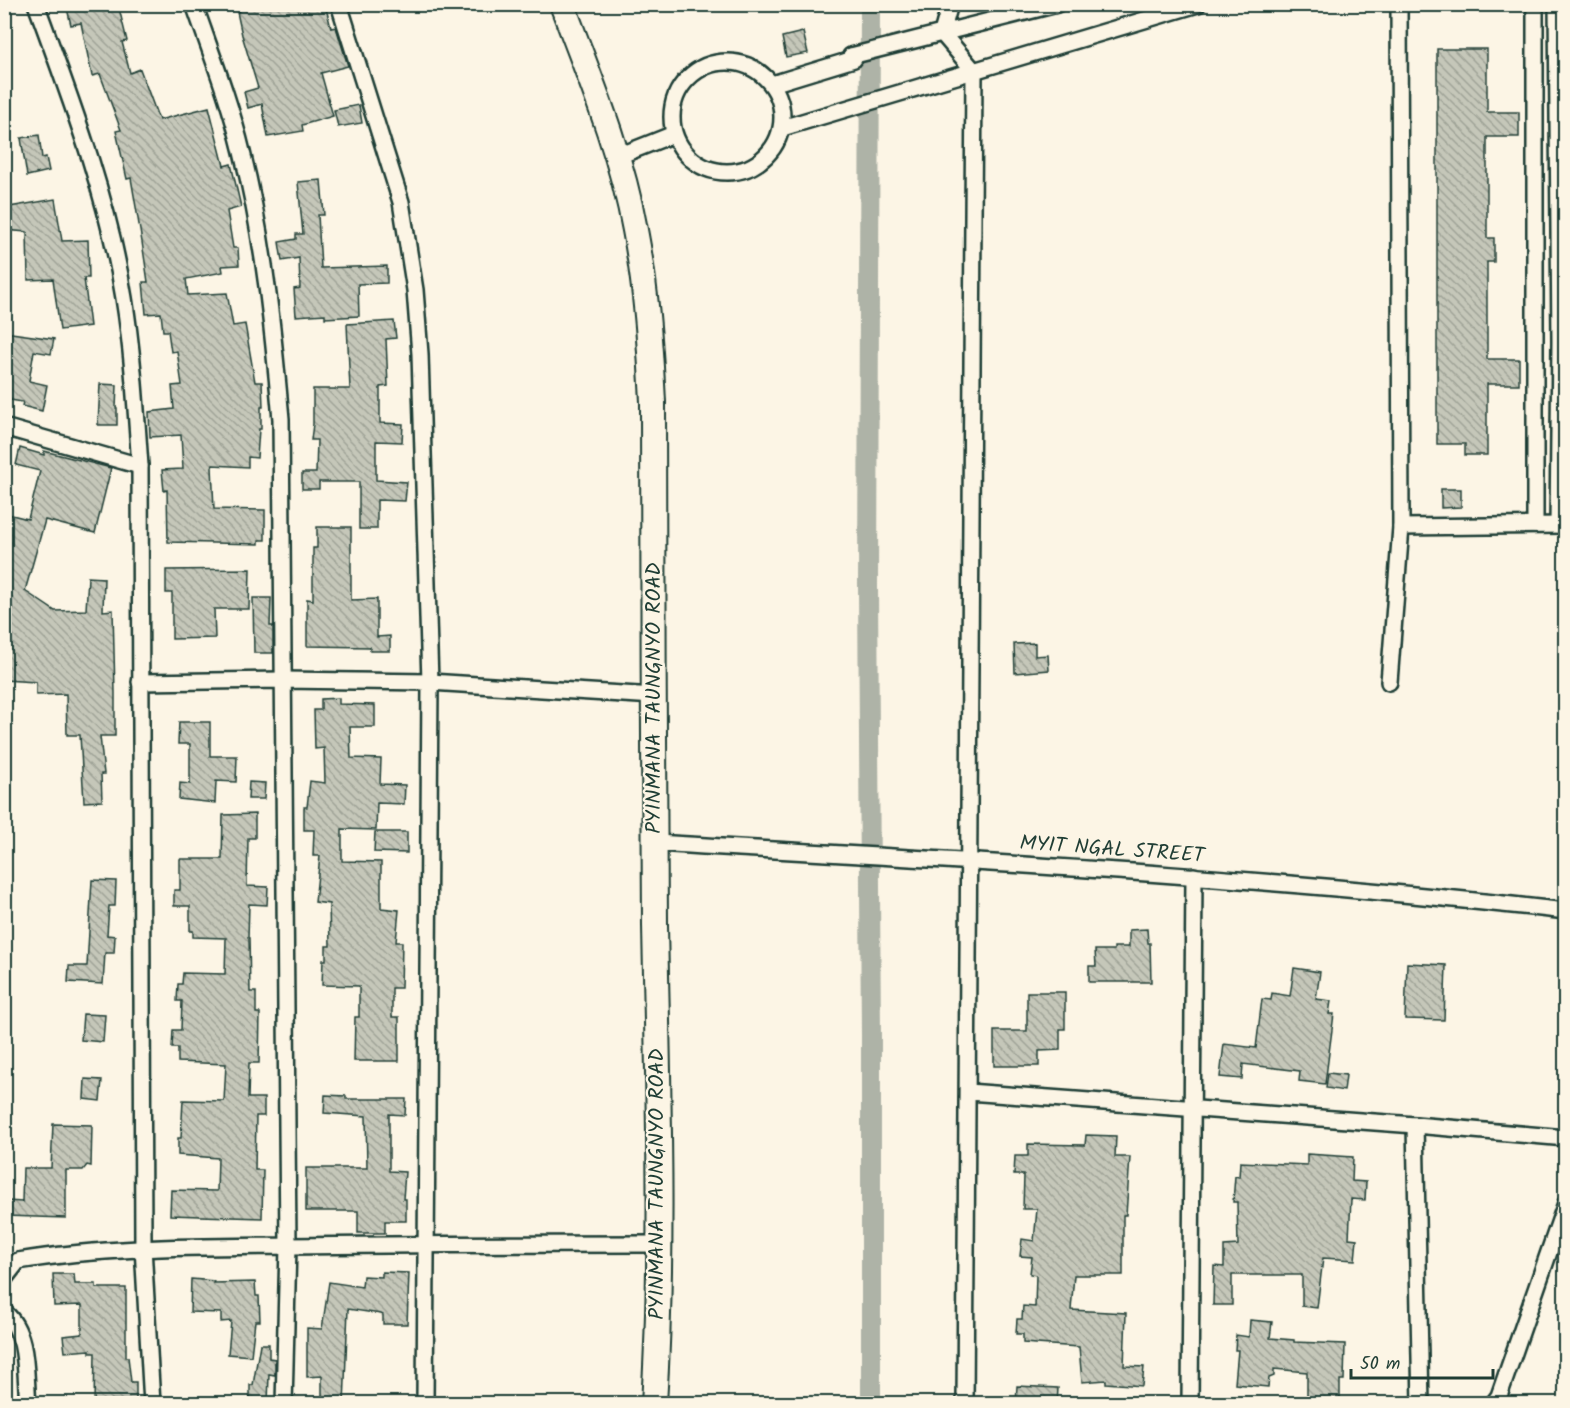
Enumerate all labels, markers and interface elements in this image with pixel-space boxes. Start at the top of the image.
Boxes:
street label: PYINMANA TAUNGNYO ROAD [638,562,671,834]
street label: MYIT NGAL STREET [1019,827,1207,873]
street label: PYINMANA TAUNGNYO ROAD [641,1048,674,1320]
scale bar [1351,1342,1494,1380]
text: 50 m [1360,1350,1400,1379]

